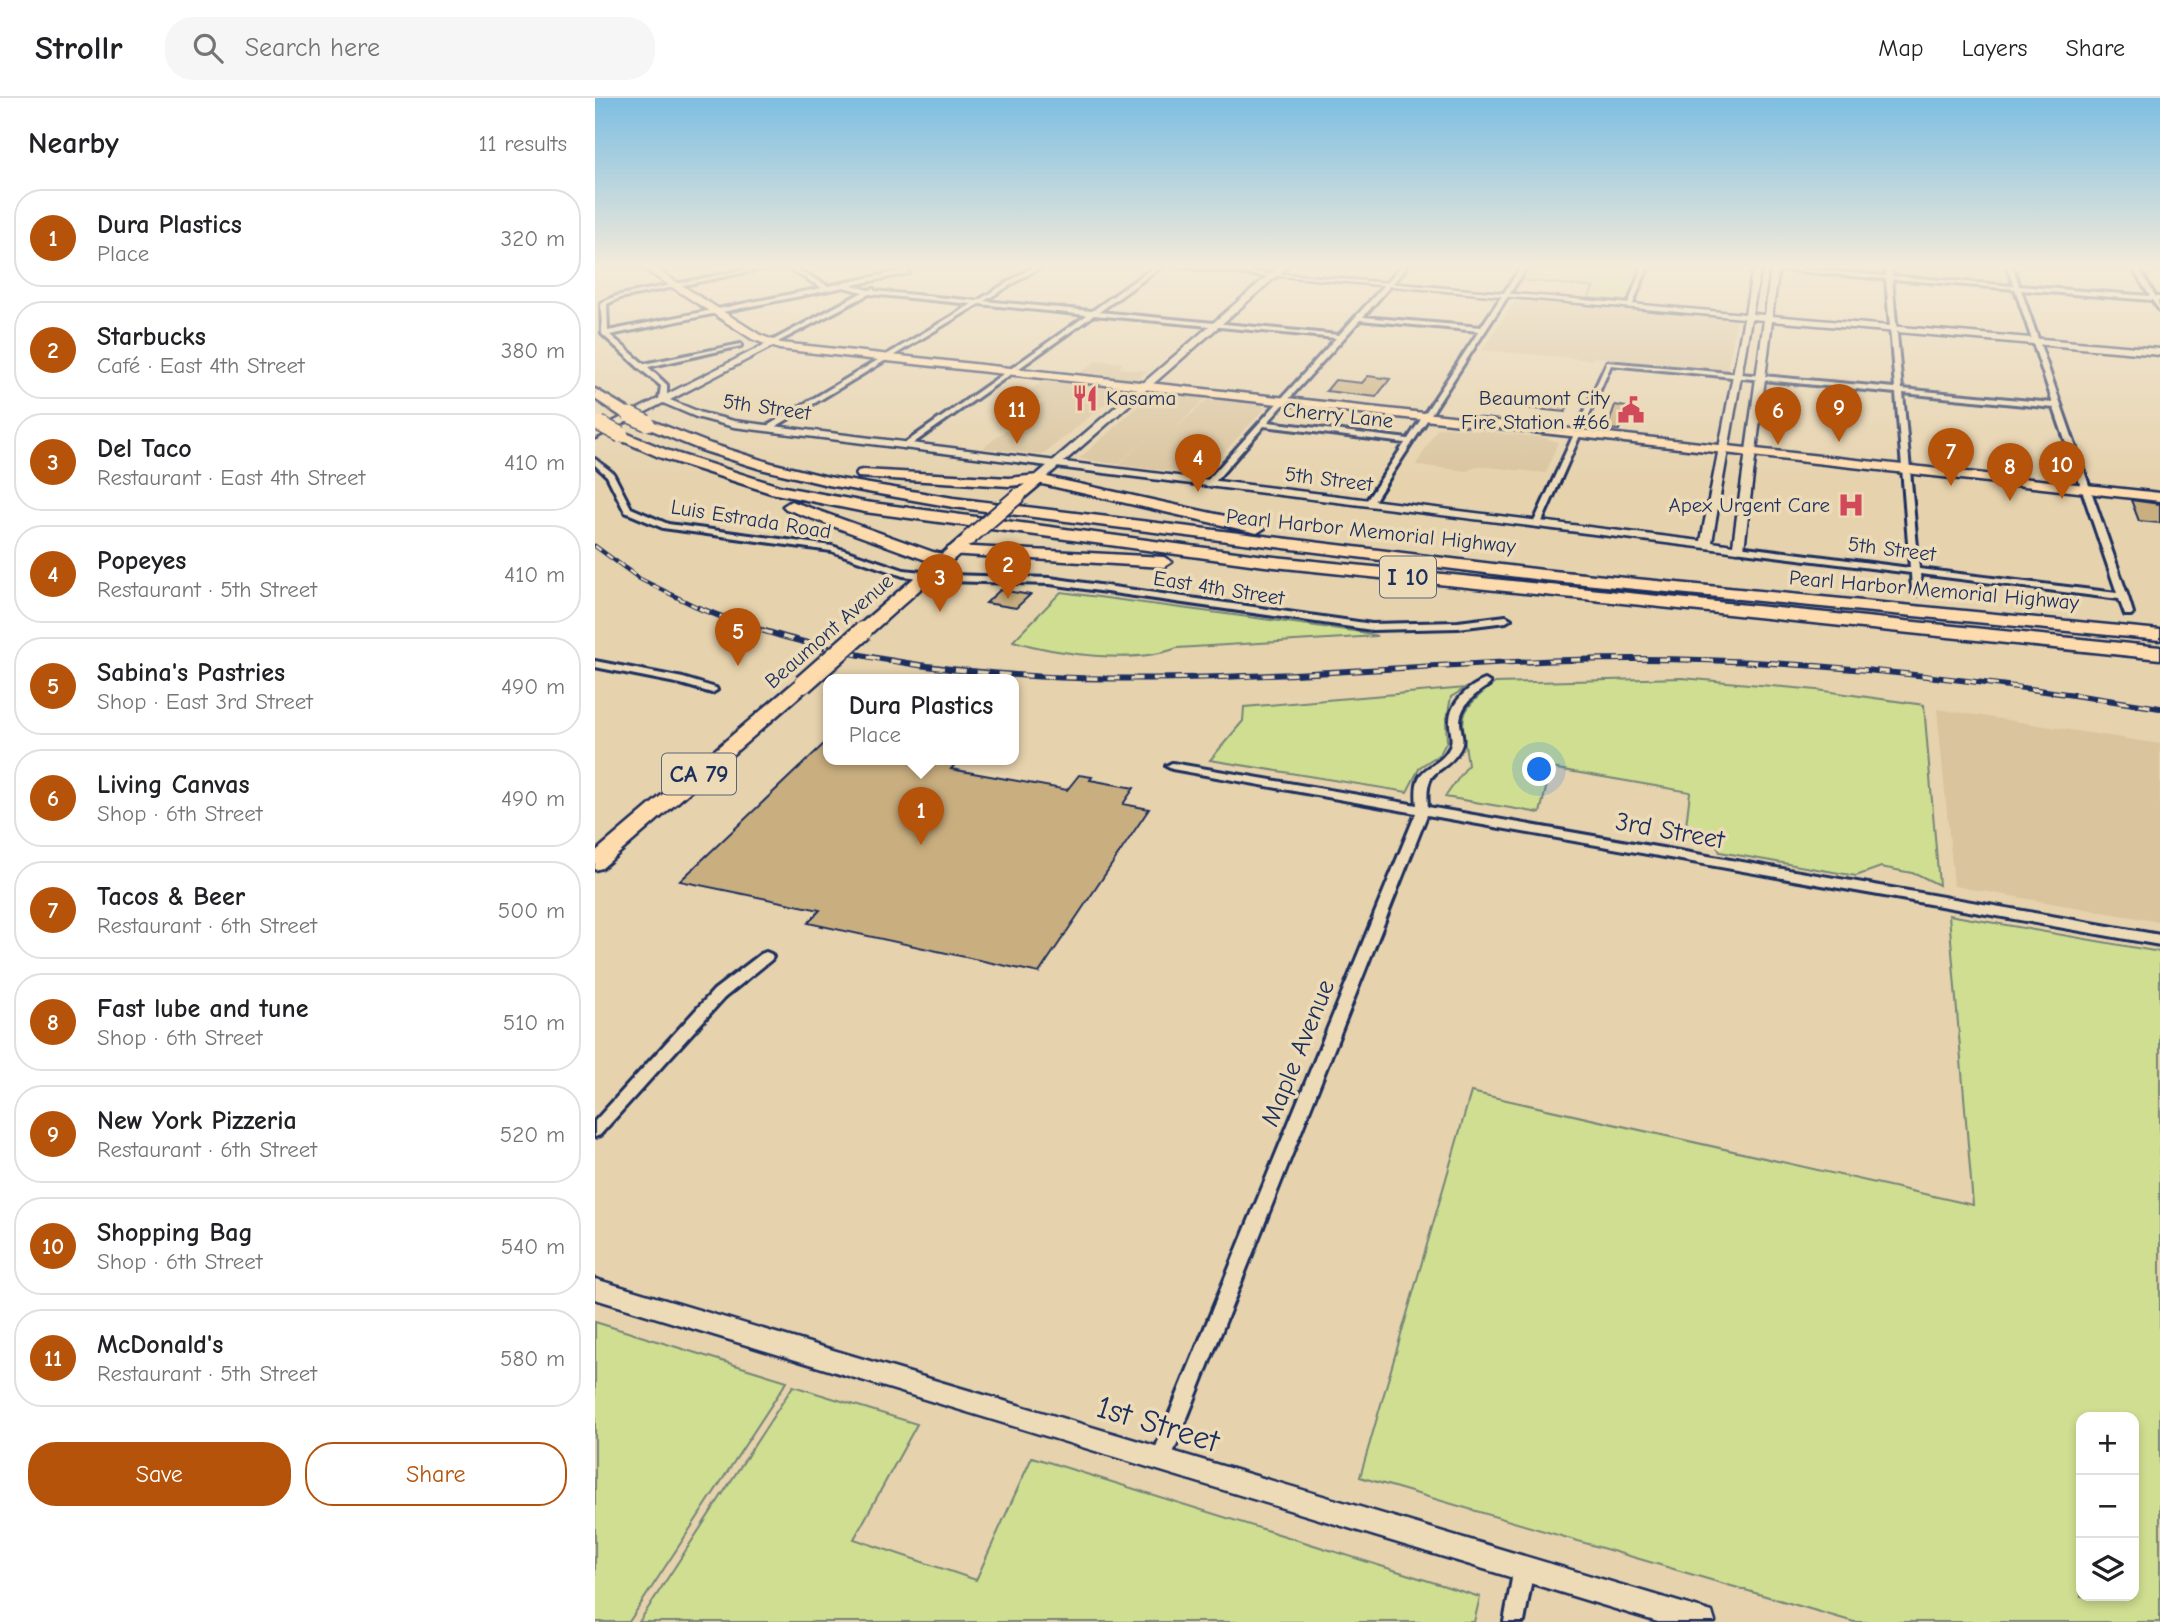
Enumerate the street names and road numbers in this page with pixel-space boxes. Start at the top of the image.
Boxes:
street label: 5th Street [722,389,813,425]
street label: Cherry Lane [1282,397,1394,433]
street label: 5th Street [1284,462,1375,496]
street label: Luis Estrada Road [669,494,833,544]
street label: Pearl Harbor Memorial Highway [1225,504,1518,558]
street label: 5th Street [1847,532,1938,566]
road number: I 10 [1380,556,1436,598]
street label: Pearl Harbor Memorial Highway [1788,565,2081,615]
street label: East 4th Street [1152,566,1287,610]
street label: Beaumont Avenue [760,569,898,693]
road number: CA 79 [662,754,736,794]
street label: 3rd Street [1613,807,1728,856]
street label: Maple Avenue [1255,975,1341,1131]
street label: 1st Street [1092,1388,1224,1460]

